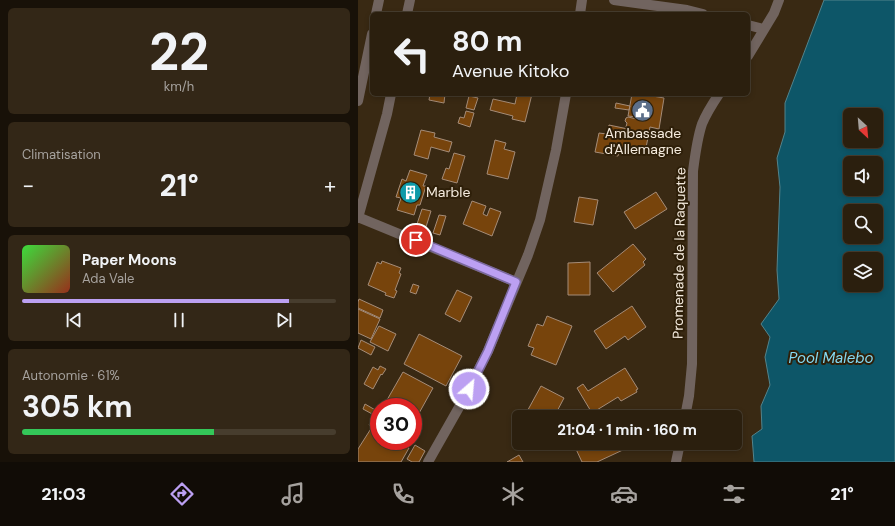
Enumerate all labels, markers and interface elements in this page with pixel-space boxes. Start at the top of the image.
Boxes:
text: 22 [149,18,209,86]
text: 80 m [452,23,522,60]
icon: left [386,28,438,80]
text: Avenue Kitoko [452,59,569,83]
text: km/h [164,78,194,95]
public building icon: Ambassade d'Allemagne [630,98,656,124]
north arrow [843,108,883,148]
map controls [843,108,883,292]
place label: Ambassade d'Allemagne [604,124,682,158]
text: Climatisation [22,146,101,163]
button: sound [843,156,883,196]
text: 21° [159,166,199,205]
street label: Promenade de la Raquette [669,167,689,339]
text: − [22,171,34,200]
text: + [324,171,336,200]
building icon: Marble [398,179,424,205]
place label: Marble [426,183,470,201]
button: search [843,204,883,244]
pin [399,223,433,257]
icon: arrive [405,229,427,251]
text: Paper Moons [82,250,177,270]
button: layers [843,252,883,292]
text: Ada Vale [82,270,134,287]
icon: previous [63,309,85,331]
icon: pause [168,309,190,331]
icon: next [273,309,295,331]
water label: Pool Malebo [788,348,874,368]
text: Autonomie · 61% [22,367,120,384]
position arrow [448,368,490,410]
text: 305 km [22,387,133,426]
speed limit sign: 30 [370,398,422,450]
text: 21:04 · 1 min · 160 m [557,420,697,440]
icon: directions [168,480,196,508]
icon: music [279,480,307,508]
icon: phone [389,480,417,508]
icon: climate [499,480,527,508]
icon: car [610,480,638,508]
icon: filters [720,480,748,508]
text: 21:03 [41,482,86,506]
text: 21° [830,482,854,506]

